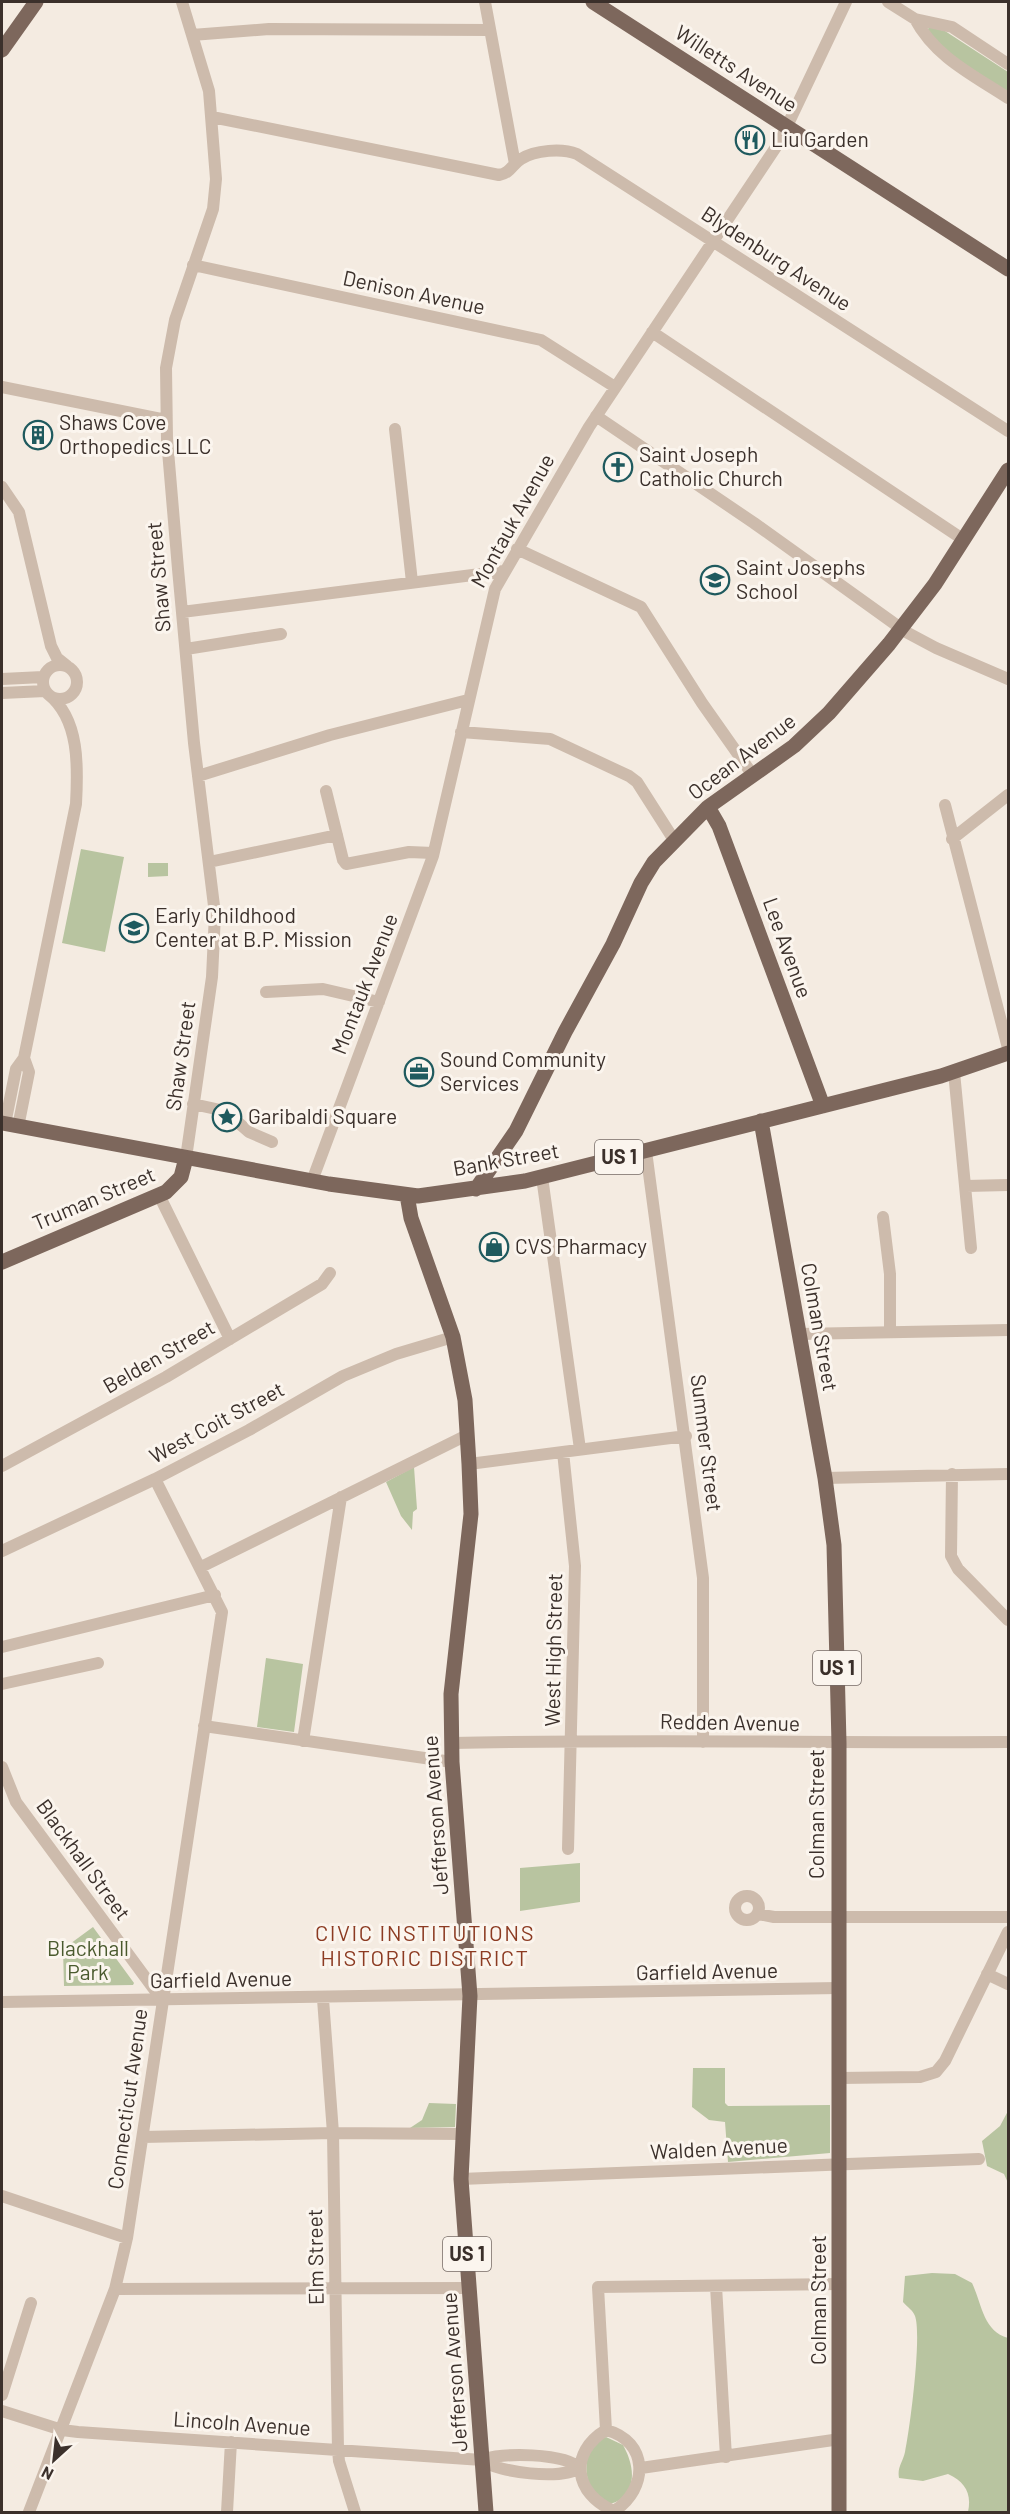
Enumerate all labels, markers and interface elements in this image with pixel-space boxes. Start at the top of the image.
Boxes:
street label: Willetts Avenue [671,19,803,117]
restaurant icon: Liu Garden [734,124,766,156]
place label: Liu Garden [771,126,869,151]
street label: Blydenburg Avenue [697,200,856,315]
street label: Denison Avenue [341,264,488,319]
place label: Shaws Cove Orthopedics LLC [59,409,211,458]
building icon: Shaws Cove Orthopedics LLC [22,419,54,451]
place label: Saint Joseph Catholic Church [639,441,783,490]
street label: Montauk Avenue [465,449,559,591]
church icon: Saint Joseph Catholic Church [602,451,634,483]
street label: Shaw Street [140,521,175,633]
place label: Saint Josephs School [736,554,865,603]
school or university icon: Saint Josephs School [699,564,731,596]
street label: Ocean Avenue [682,707,800,804]
street label: Lee Avenue [759,894,818,1001]
place label: Early Childhood Center at B.P. Mission [155,902,352,951]
street label: Montauk Avenue [325,909,402,1057]
school or university icon: Early Childhood Center at B.P. Mission [118,912,150,944]
street label: Shaw Street [159,999,200,1112]
place label: Sound Community Services [440,1046,606,1095]
office icon: Sound Community Services [403,1056,435,1088]
place icon: Garibaldi Square [211,1101,243,1133]
place label: Garibaldi Square [248,1103,397,1128]
street label: Bank Street [451,1137,561,1180]
road number: US 1 [595,1140,643,1174]
street label: Truman Street [28,1161,158,1235]
shop icon: CVS Pharmacy [478,1231,510,1263]
place label: CVS Pharmacy [515,1233,647,1258]
street label: Colman Street [797,1261,844,1393]
street label: Belden Street [98,1314,218,1398]
street label: Summer Street [687,1373,728,1513]
street label: West Coit Street [145,1376,288,1468]
street label: West High Street [539,1573,566,1727]
road number: US 1 [813,1651,861,1685]
street label: Redden Avenue [660,1708,800,1735]
street label: Jefferson Avenue [416,1735,453,1896]
street label: Colman Street [803,1749,828,1879]
street label: Blackhall Street [32,1794,136,1924]
district label: CIVIC INSTITUTIONS HISTORIC DISTRICT [315,1919,535,1970]
park label: Blackhall Park [47,1935,129,1984]
street label: Garfield Avenue [636,1957,778,1984]
street label: Garfield Avenue [150,1965,292,1992]
street label: Connecticut Avenue [101,2007,152,2191]
street label: Walden Avenue [649,2131,788,2164]
street label: Elm Street [301,2209,328,2305]
street label: Colman Street [805,2235,830,2365]
road number: US 1 [443,2237,491,2271]
street label: Jefferson Avenue [435,2292,472,2453]
street label: Lincoln Avenue [172,2405,312,2440]
north arrow [24,2430,84,2490]
text: N [38,2463,56,2485]

